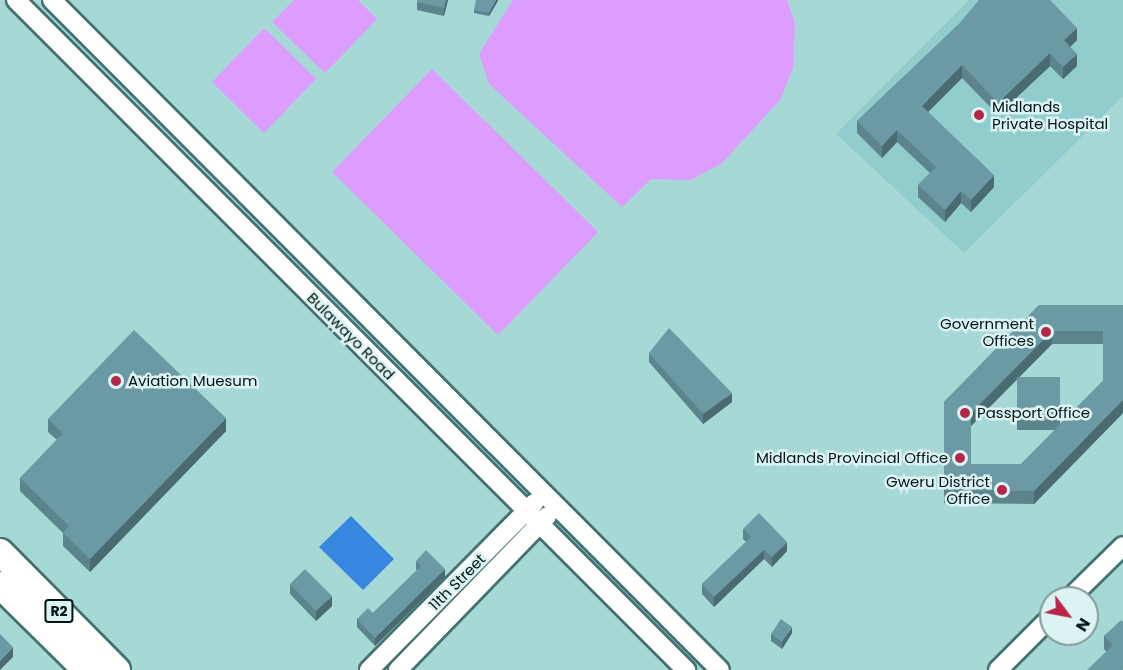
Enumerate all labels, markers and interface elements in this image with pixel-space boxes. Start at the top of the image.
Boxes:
place label: Midlands Private Hospital [992,97,1108,132]
marker: Midlands Private Hospital [970,106,988,124]
street label: Bulawayo Road [304,289,398,383]
place label: Government Offices [940,314,1034,349]
marker: Government Offices [1039,325,1053,339]
place label: Aviation Muesum [128,372,257,390]
marker: Aviation Muesum [109,374,123,388]
place label: Passport Office [977,404,1090,422]
marker: Passport Office [958,406,972,420]
place label: Midlands Provincial Office [756,449,948,467]
marker: Midlands Provincial Office [953,451,967,465]
place label: Gweru District Office [886,472,990,507]
marker: Gweru District Office [995,483,1009,497]
street label: 11th Street [425,550,489,614]
north arrow [1039,586,1099,646]
road number: R2 [44,600,74,622]
text: N [1070,614,1096,636]

